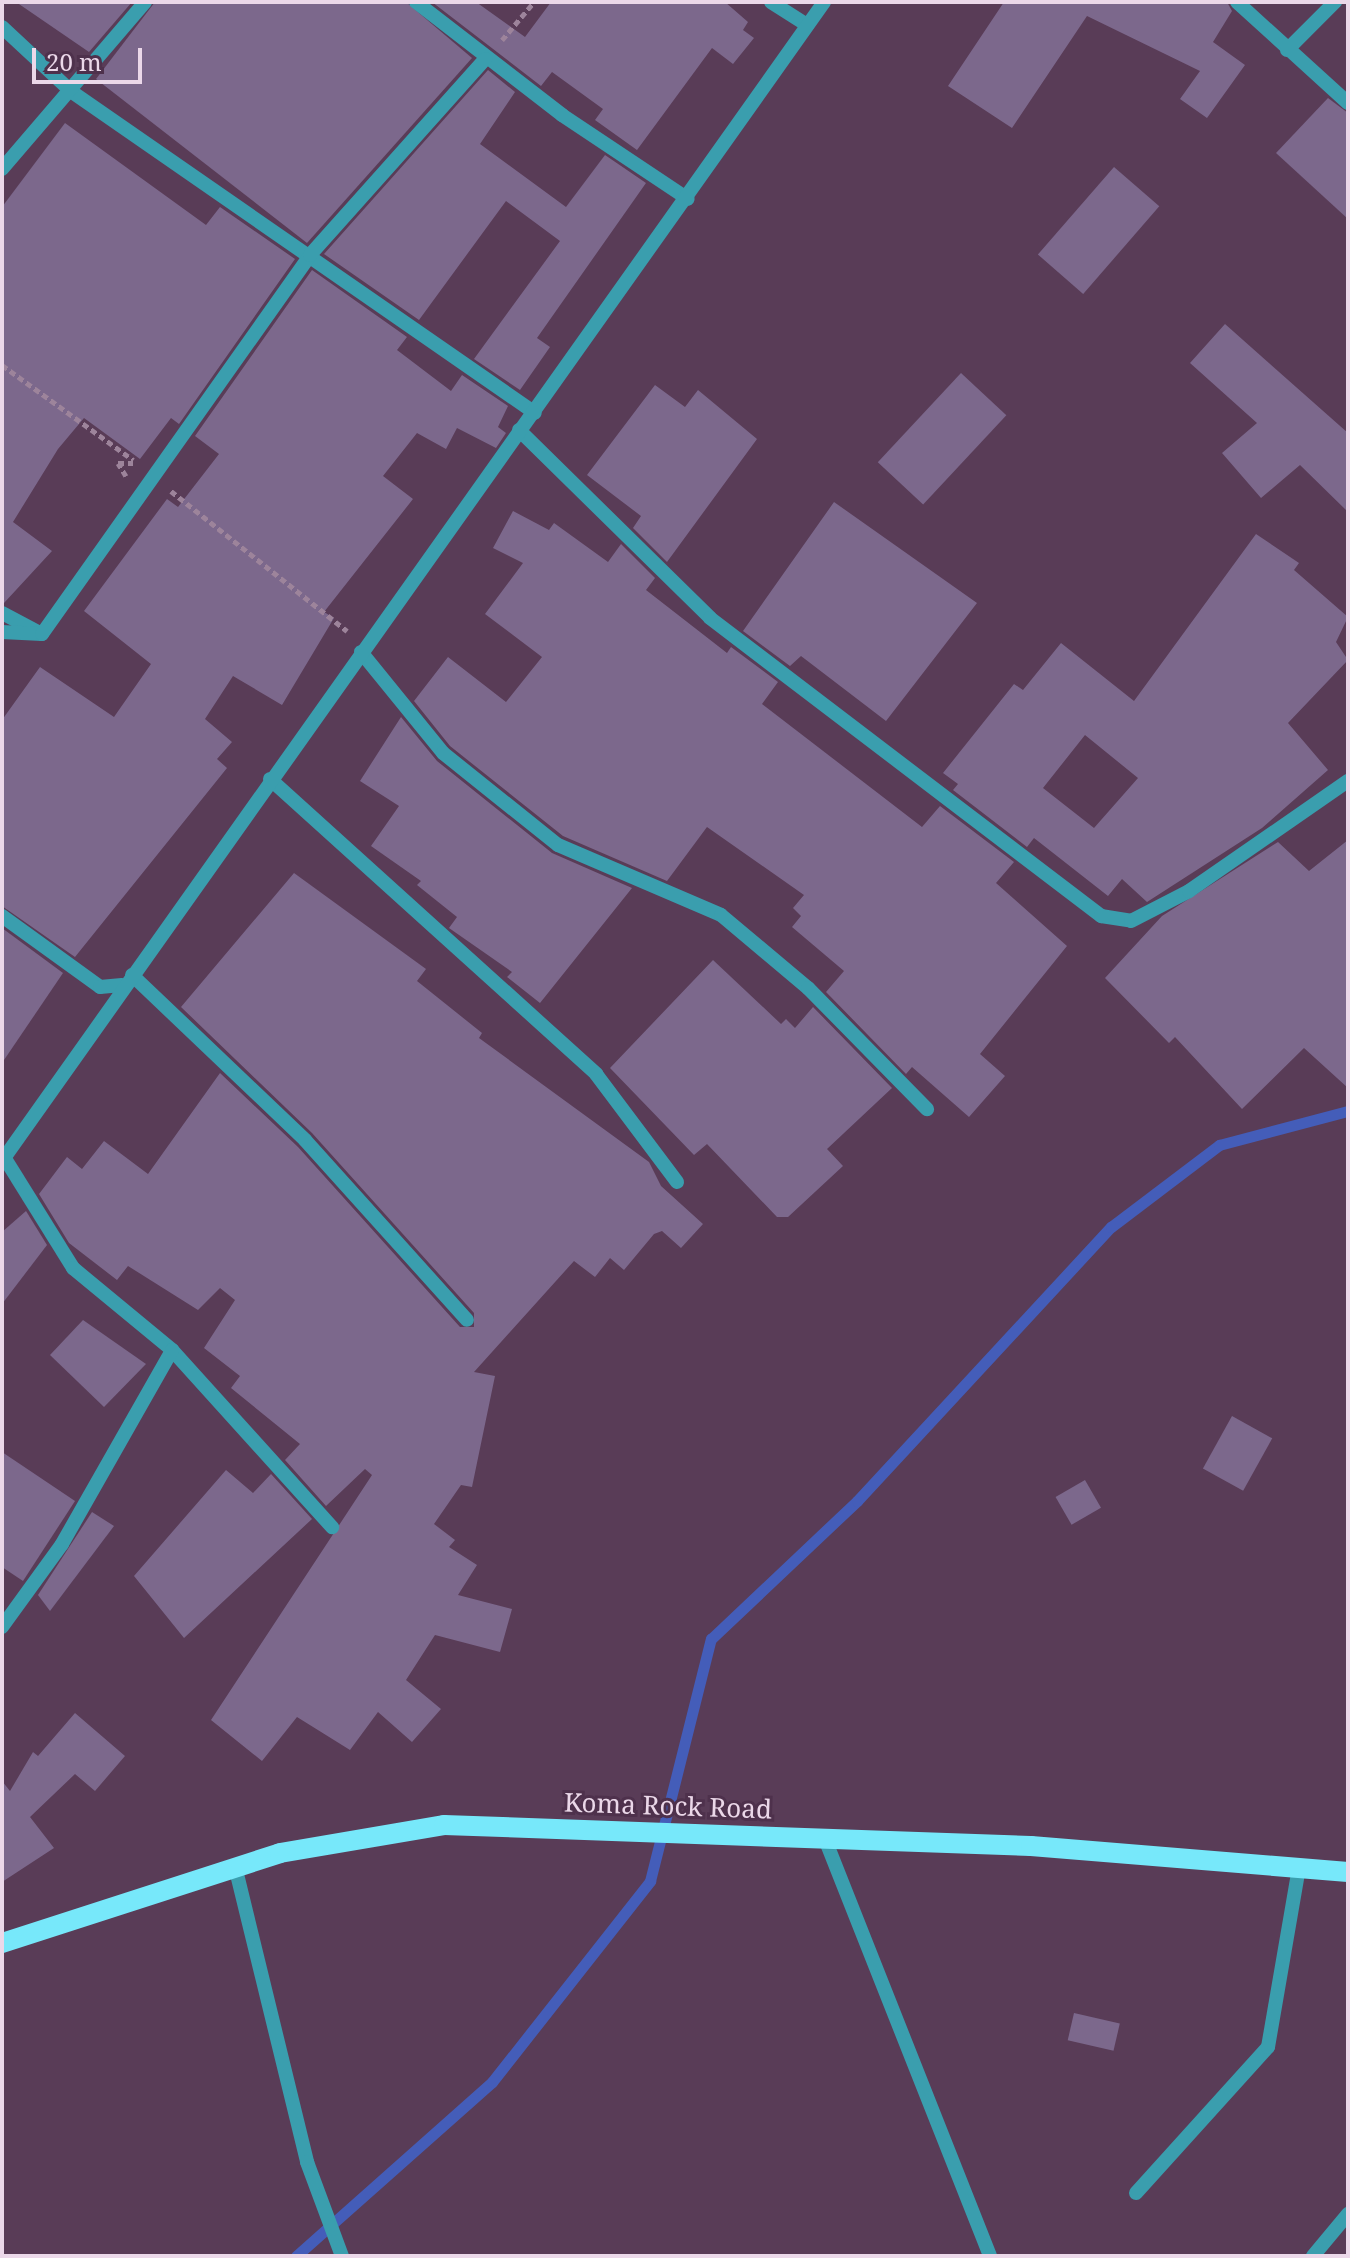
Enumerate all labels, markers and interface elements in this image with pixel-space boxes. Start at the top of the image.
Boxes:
scale bar [36,32,146,82]
text: 20 m [46,45,102,78]
street label: Koma Rock Road [563,1787,773,1825]

